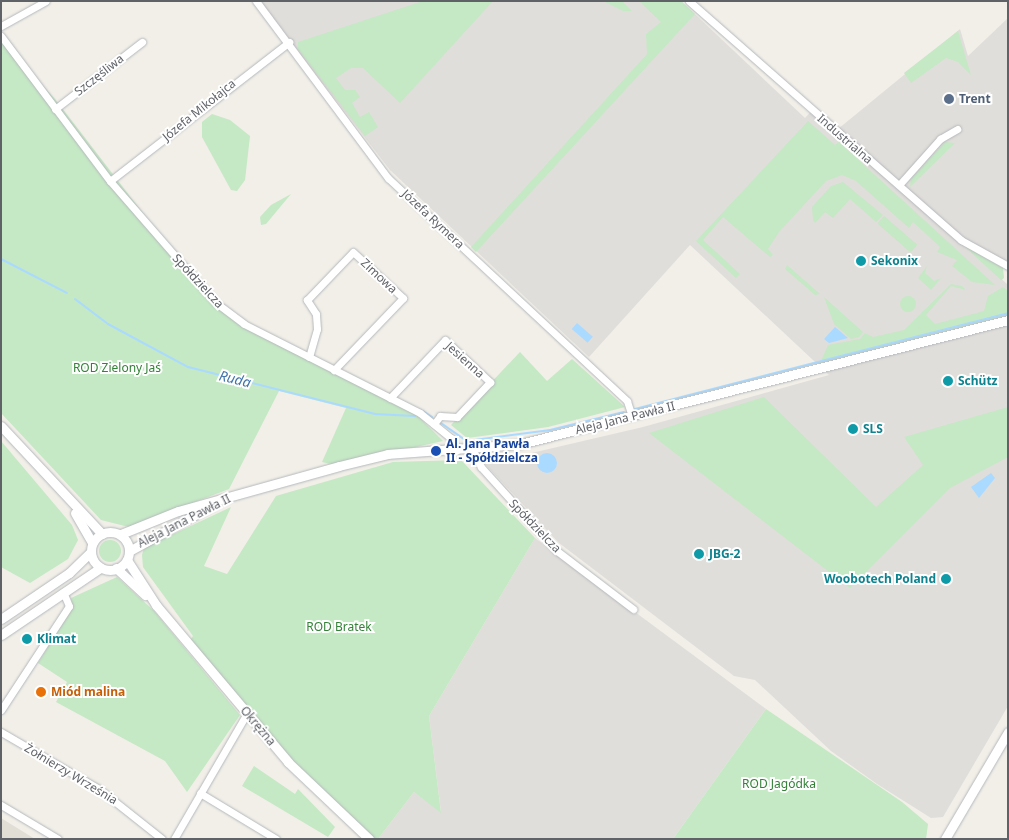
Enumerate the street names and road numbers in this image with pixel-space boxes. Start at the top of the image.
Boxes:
street label: Szczęśliwa [72,51,126,99]
street label: Józefa Mikołajca [160,76,238,144]
street label: Industrialna [814,111,876,167]
street label: Józefa Rymera [399,187,467,251]
street label: Spółdzielcza [169,251,227,311]
street label: Zimowa [358,256,400,296]
street label: Jesienna [443,339,487,381]
street label: Aleja Jana Pawła II [574,399,676,437]
street label: Aleja Jana Pawła II [135,491,233,551]
street label: Spółdzielcza [506,496,564,556]
street label: Okrężna [237,703,279,749]
street label: Żołnierzy Września [22,741,120,807]

